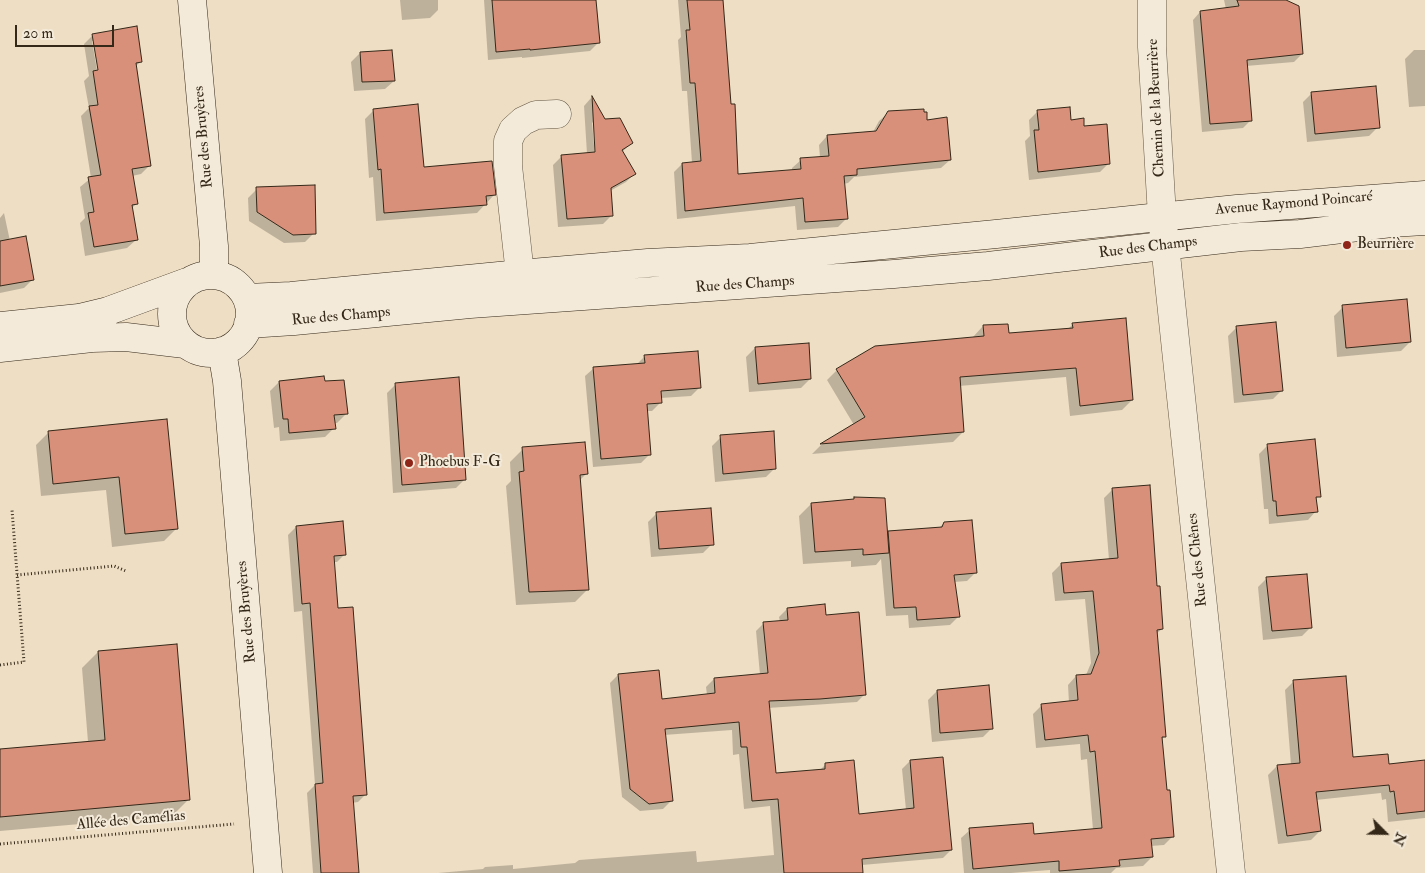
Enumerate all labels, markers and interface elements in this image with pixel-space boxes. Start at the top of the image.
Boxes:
scale bar [18,15,116,47]
text: 20 m [23,24,53,43]
street label: Chemin de la Beurrière [1144,38,1170,178]
street label: Rue des Bruyères [191,85,217,189]
street label: Avenue Raymond Poincaré [1214,188,1374,220]
street label: Rue des Champs [1098,233,1198,263]
place label: Beurrière [1357,236,1414,254]
marker: Beurrière [1341,239,1353,251]
street label: Rue des Champs [695,273,795,297]
street label: Rue des Champs [291,304,391,330]
place label: Phoebus F-G [419,454,501,472]
marker: Phoebus F-G [403,457,415,469]
street label: Rue des Chênes [1184,512,1212,608]
street label: Rue des Bruyères [234,560,260,664]
street label: Allée des Camélias [76,807,186,835]
north arrow [1360,808,1410,858]
text: N [1389,830,1410,848]

